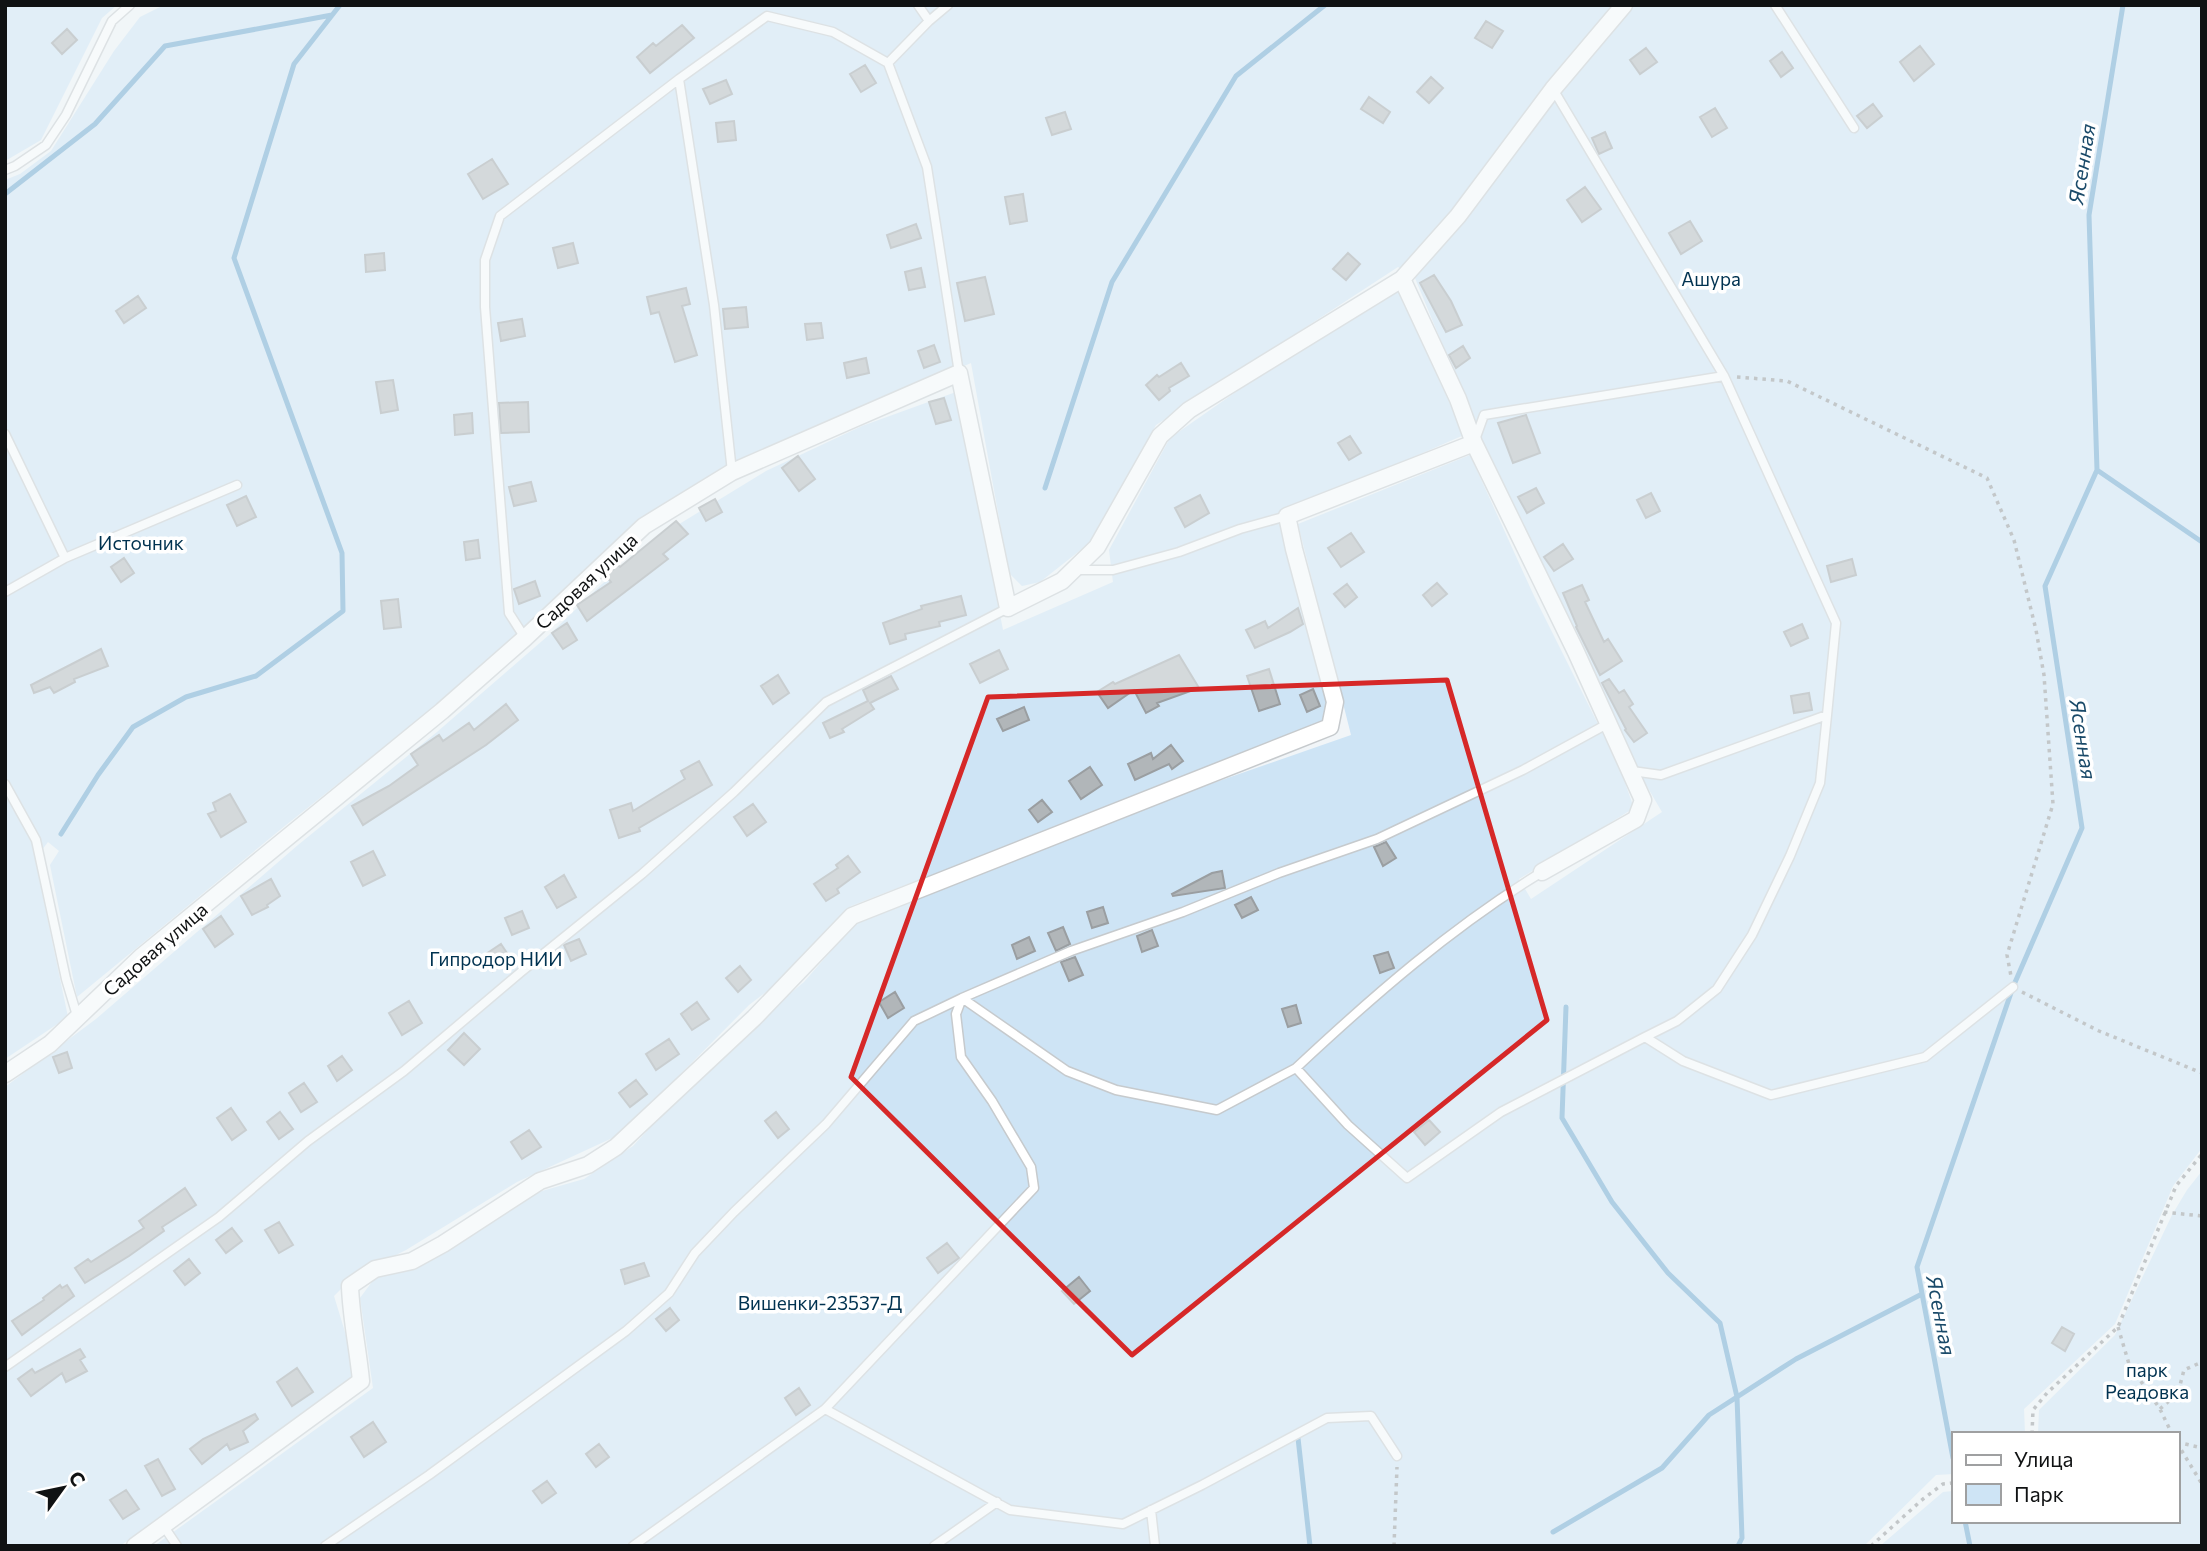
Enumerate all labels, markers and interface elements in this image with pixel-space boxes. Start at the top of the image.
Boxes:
water label: Ясенная [2062,122,2100,207]
park label: Ашура [1681,267,1741,290]
street label: Садовая улица [530,528,642,634]
park label: Источник [98,531,184,554]
water label: Ясенная [2065,696,2103,781]
street label: Садовая улица [98,897,212,1001]
park label: Гипродор НИИ [429,947,563,970]
water label: Ясенная [1922,1272,1962,1357]
park label: Вишенки-23537-Д [738,1291,902,1314]
park label: парк Реадовка [2105,1358,2189,1403]
legend [1952,1432,2179,1523]
text: Улица [2014,1446,2073,1471]
north arrow [28,1453,98,1523]
text: С [64,1467,91,1490]
text: Парк [2014,1481,2064,1506]

